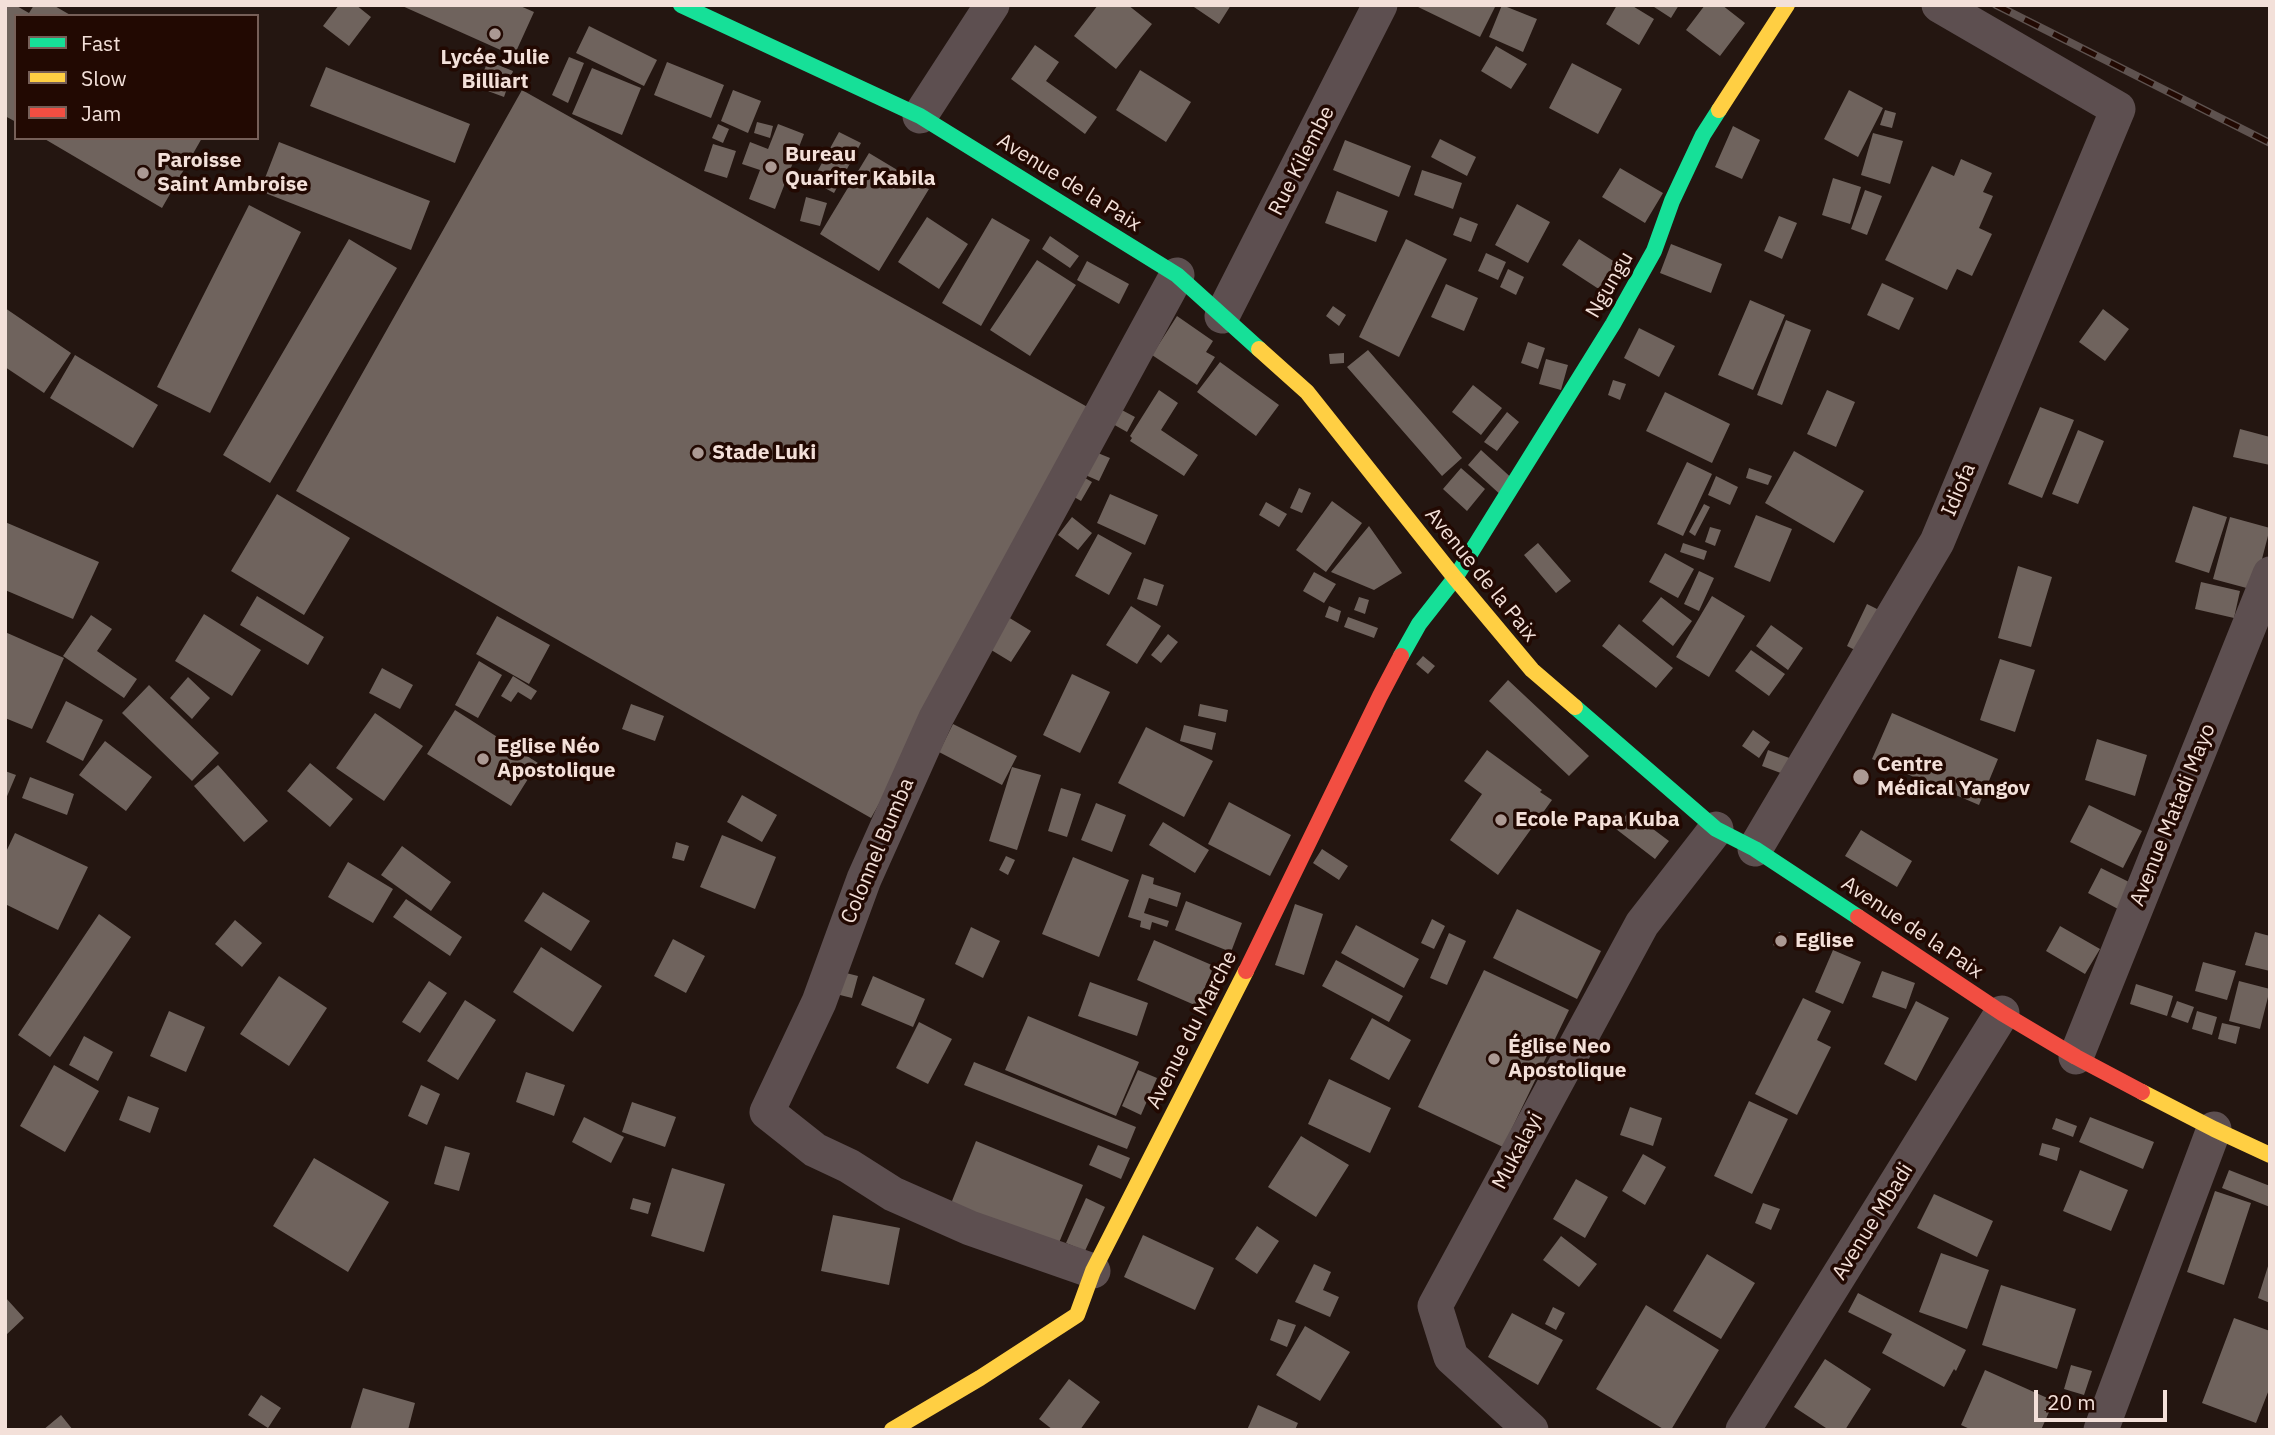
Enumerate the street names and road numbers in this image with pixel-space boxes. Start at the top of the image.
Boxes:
street label: Rue Kilembe [1264,102,1340,220]
street label: Avenue de la Paix [992,129,1146,237]
street label: Ngungu [1581,247,1639,323]
street label: Idiofa [1937,460,1981,520]
street label: Avenue de la Paix [1419,503,1543,647]
street label: Avenue Matadi Mayo [2125,720,2221,910]
street label: Colonnel Bumba [836,774,920,928]
street label: Avenue de la Paix [1836,871,1988,985]
street label: Avenue du Marche [1141,947,1243,1113]
street label: Mukalayi [1487,1108,1549,1194]
street label: Avenue Mbadi [1827,1159,1919,1285]

